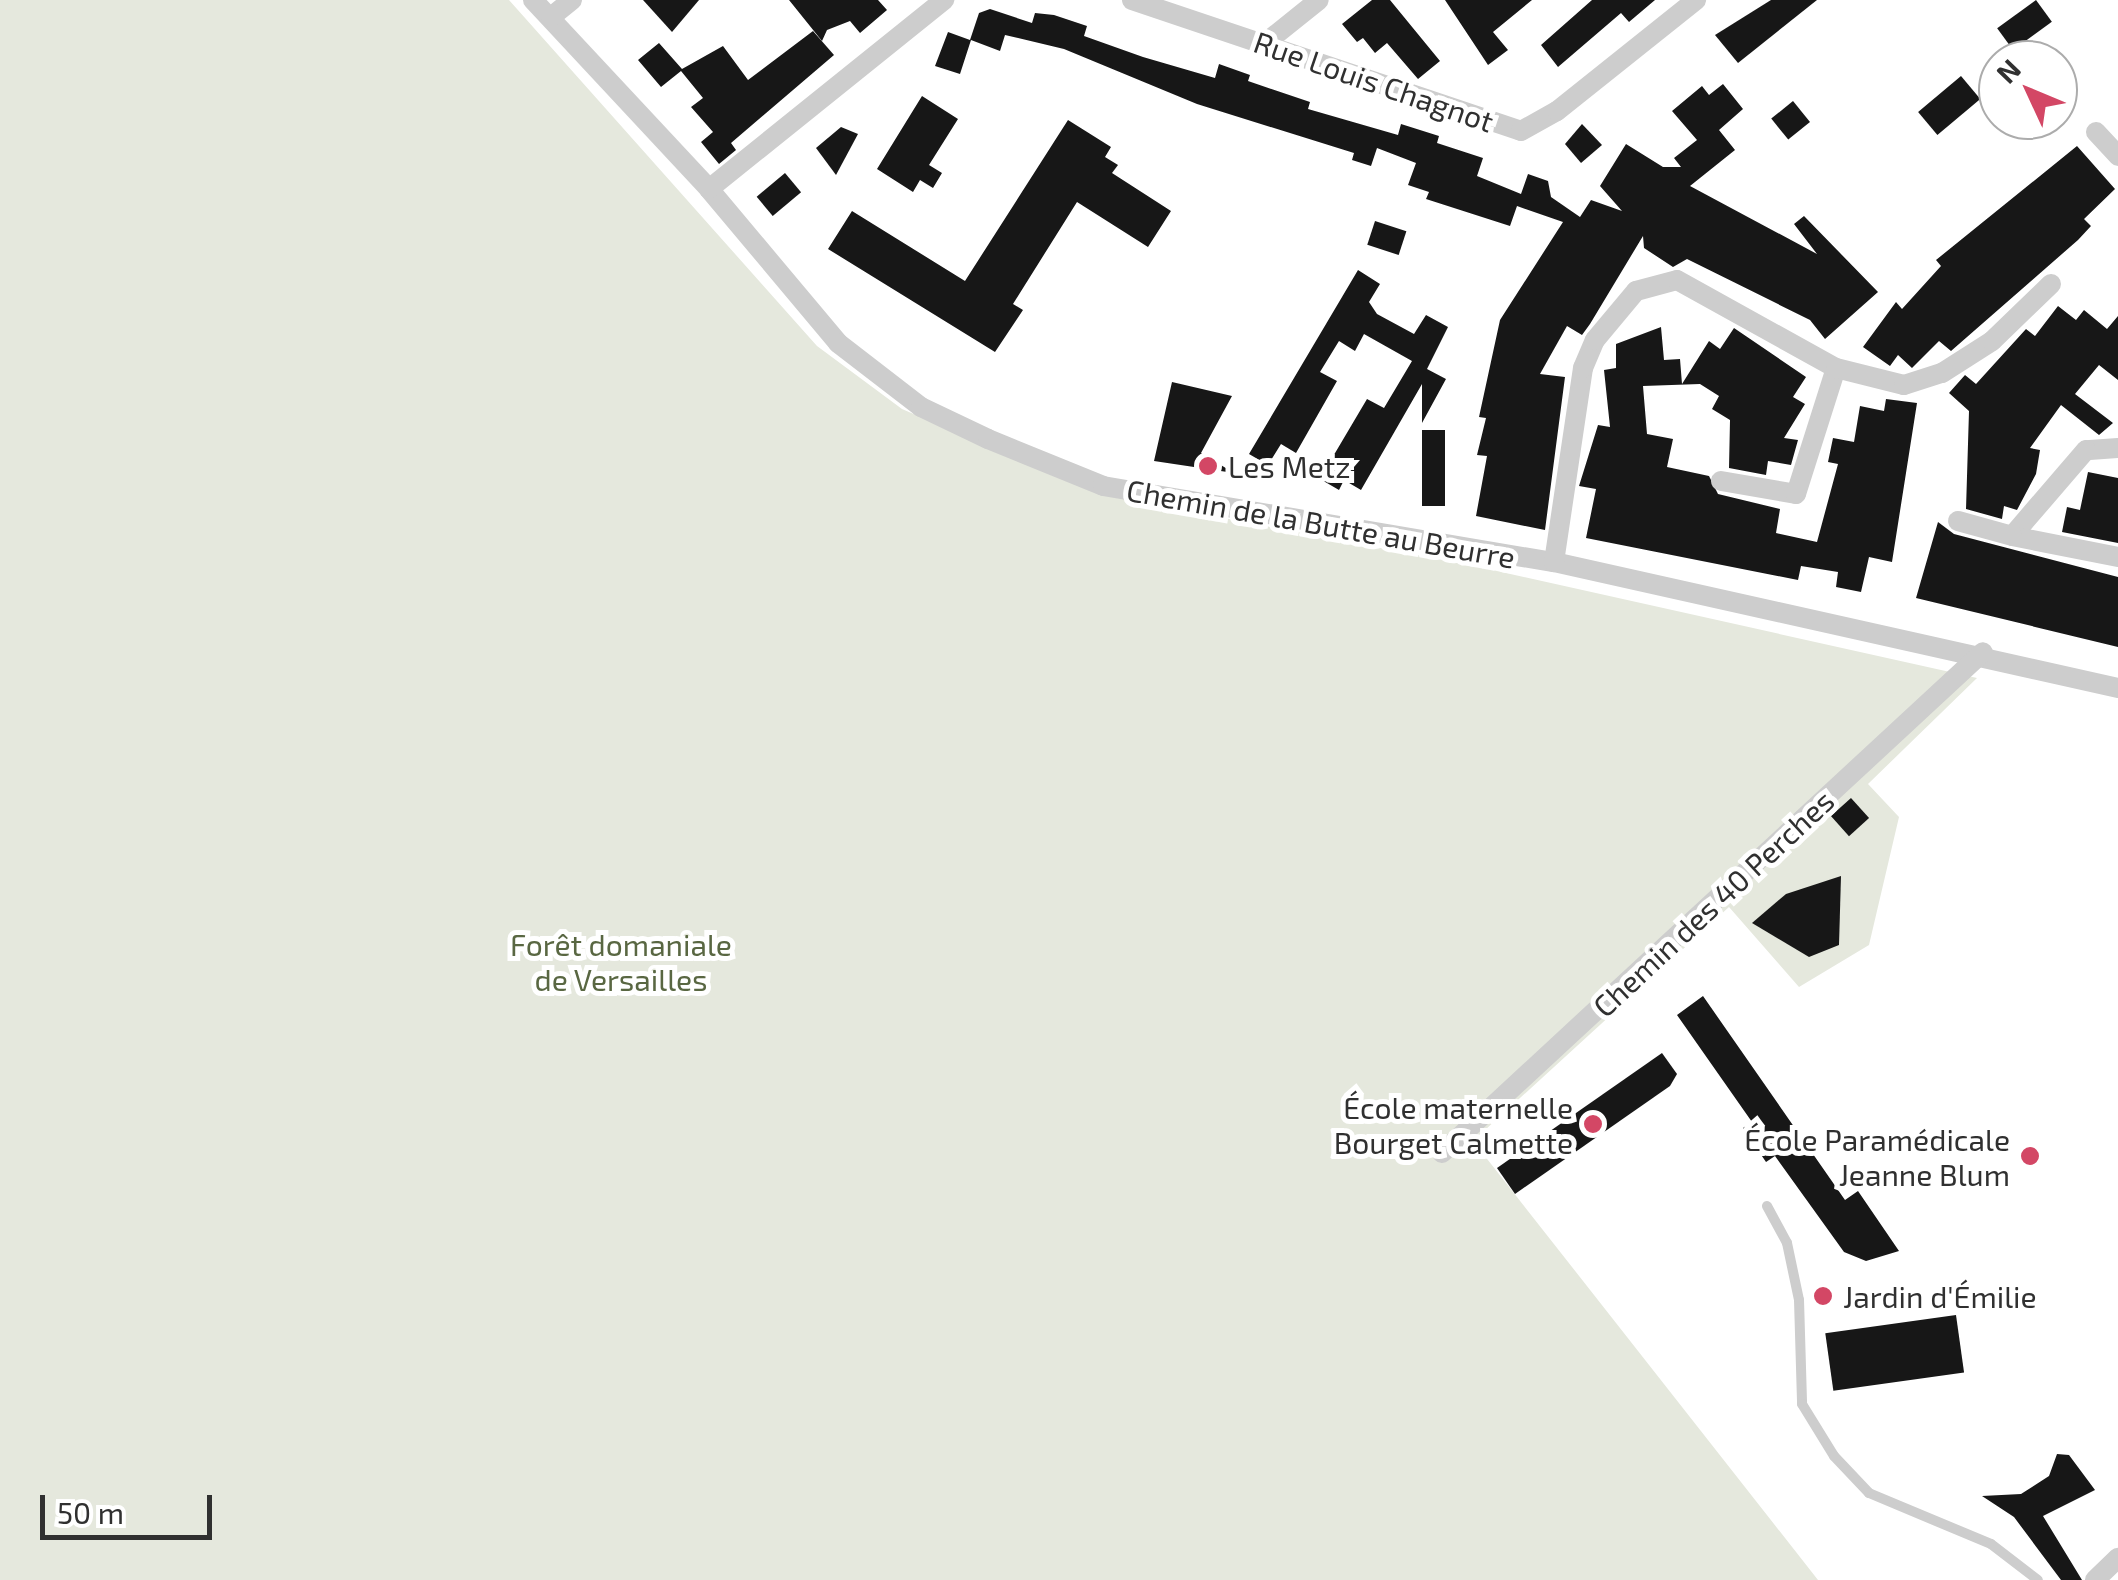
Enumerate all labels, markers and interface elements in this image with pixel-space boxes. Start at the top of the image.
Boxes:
street label: Rue Louis Chagnot [1250,23,1498,139]
north arrow [1978,40,2078,140]
text: N [1989,51,2027,90]
place label: Les Metz [1228,448,1351,484]
marker: Les Metz [1197,455,1219,477]
street label: Chemin de la Butte au Beurre [1124,471,1518,575]
street label: Chemin des 40 Perches [1585,782,1841,1024]
park label: Forêt domaniale de Versailles [510,926,732,996]
place label: École maternelle Bourget Calmette [1334,1089,1573,1160]
marker: École maternelle Bourget Calmette [1582,1113,1604,1135]
place label: École Paramédicale Jeanne Blum [1744,1121,2010,1192]
marker: École Paramédicale Jeanne Blum [2019,1145,2041,1167]
place label: Jardin d'Émilie [1843,1278,2037,1314]
marker: Jardin d'Émilie [1812,1285,1834,1307]
scale bar [45,1475,218,1537]
text: 50 m [57,1494,124,1530]

